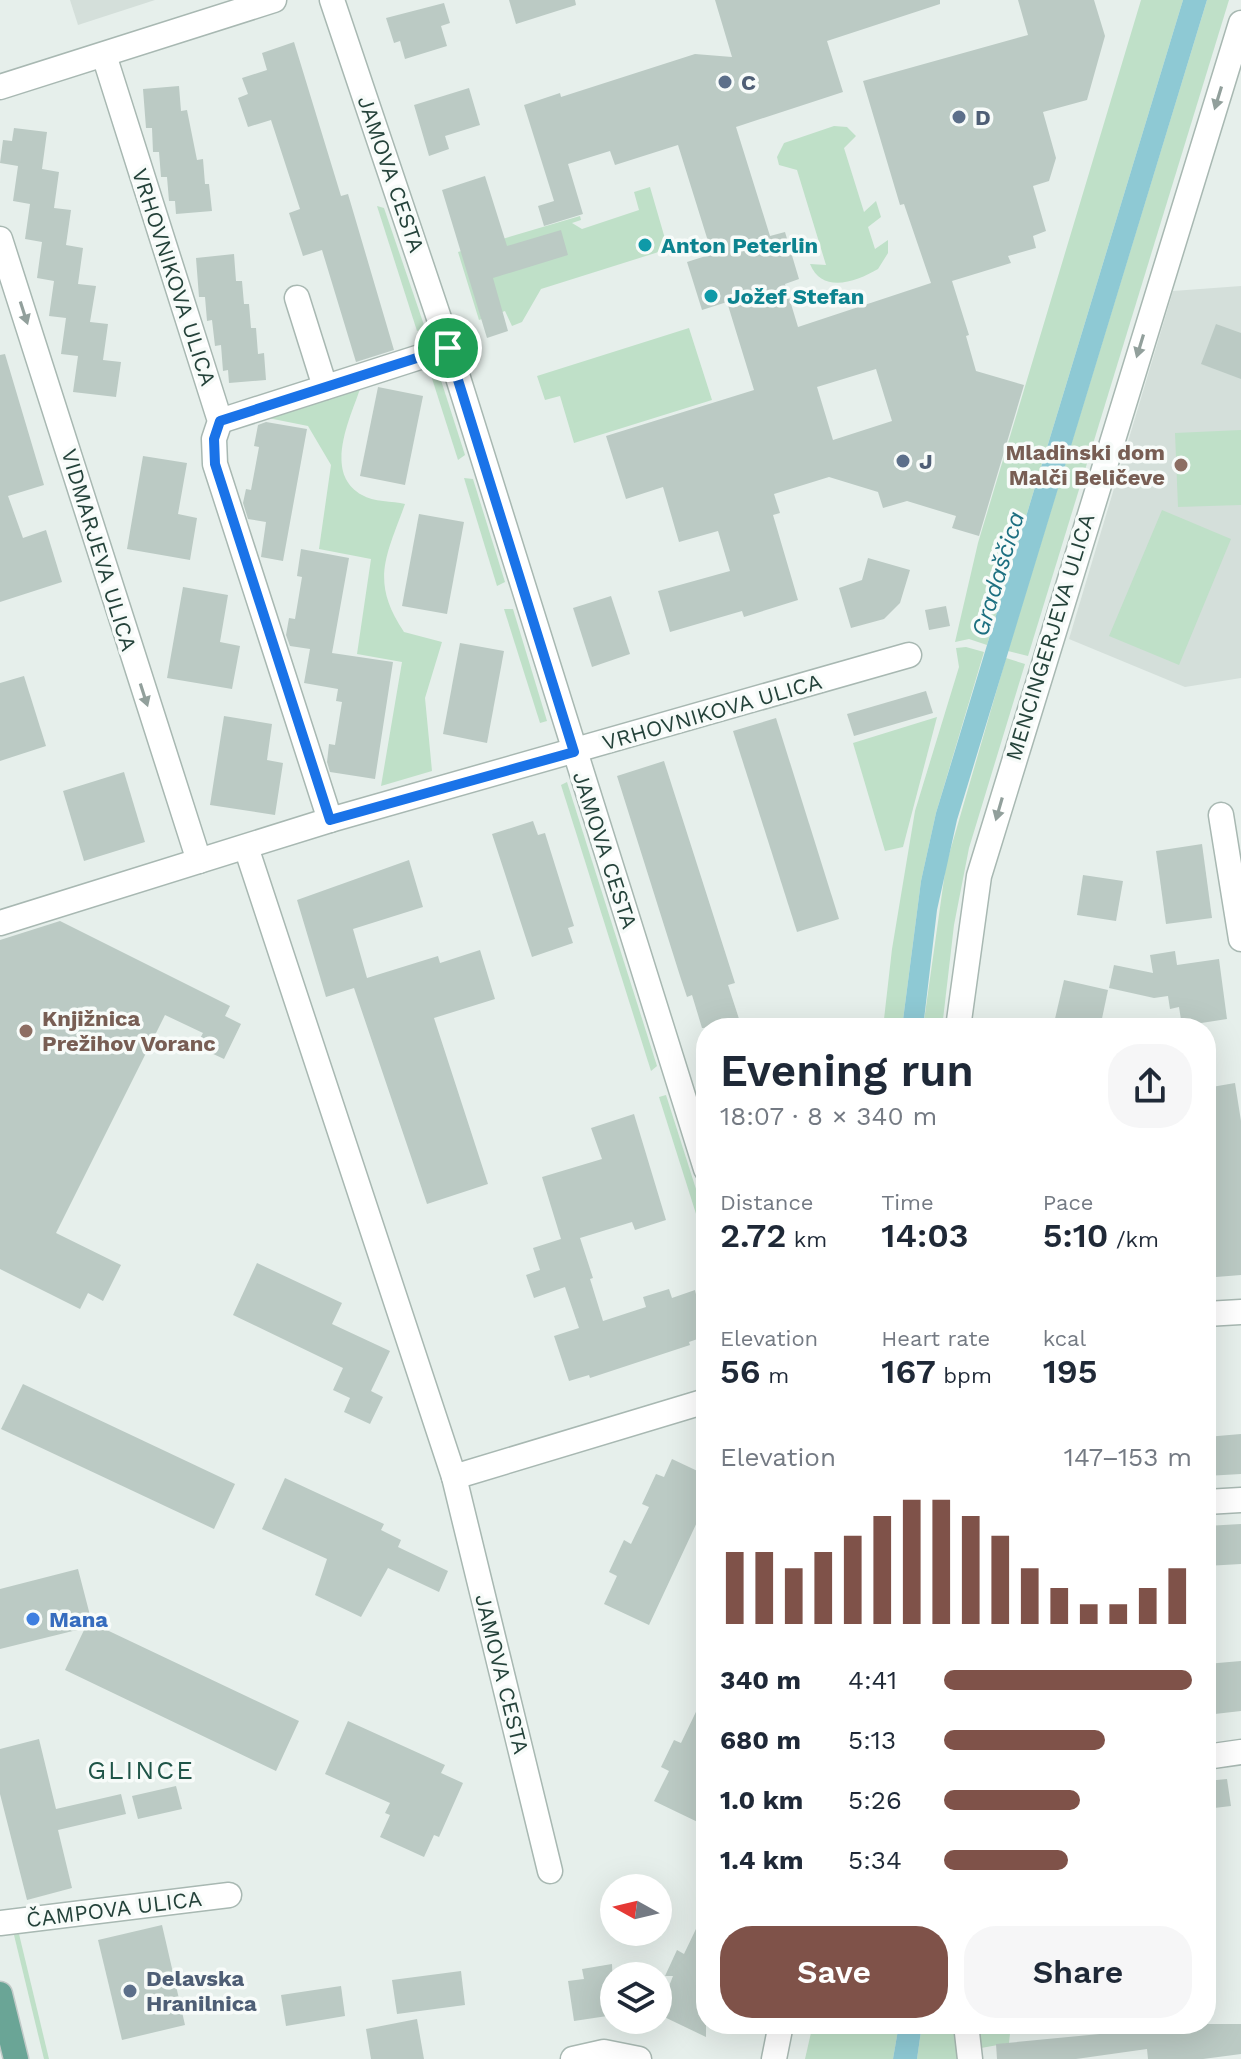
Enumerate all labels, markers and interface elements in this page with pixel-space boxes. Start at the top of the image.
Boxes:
place label: C [741,70,756,95]
marker: C [716,73,734,91]
one-way arrow [1211,86,1224,110]
street label: JAMOVA CESTA [353,92,429,256]
place label: D [975,105,991,130]
marker: D [950,108,968,126]
street label: VRHOVNIKOVA ULICA [127,165,221,389]
place label: Anton Peterlin [661,233,818,258]
marker: Anton Peterlin [636,236,654,254]
place label: Jožef Stefan [727,284,864,309]
marker: Jožef Stefan [702,287,720,305]
one-way arrow [18,302,31,326]
pin [414,314,482,382]
icon: arrive [426,326,470,370]
one-way arrow [1133,334,1146,358]
place label: Mladinski dom Malči Beličeve [1005,440,1165,490]
street label: VIDMARJEVA ULICA [56,446,142,654]
place label: J [919,449,933,474]
marker: J [894,452,912,470]
marker: Mladinski dom Malči Beličeve [1172,456,1190,474]
water label: Gradaščica [966,508,1030,640]
street label: MENCINGERJEVA ULICA [1001,511,1099,763]
street label: VRHOVNIKOVA ULICA [600,669,824,755]
one-way arrow [139,683,151,707]
street label: JAMOVA CESTA [568,768,642,932]
one-way arrow [992,796,1004,821]
place label: Knjižnica Prežihov Voranc [42,1006,216,1056]
marker: Knjižnica Prežihov Voranc [17,1022,35,1040]
button: share [1108,1044,1192,1128]
text: Evening run [720,1045,974,1097]
text: 18:07 · 8 × 340 m [720,1101,937,1131]
text: Distance [720,1190,814,1215]
text: Time [881,1190,934,1215]
text: Pace [1043,1190,1094,1215]
text: 2.72 [720,1215,786,1255]
text: 14:03 [881,1215,968,1255]
text: 5:10 [1043,1215,1108,1255]
text: km [786,1227,827,1252]
text: /km [1108,1227,1159,1252]
text: Elevation [720,1326,818,1351]
text: Heart rate [881,1326,990,1351]
text: kcal [1043,1326,1086,1351]
text: 56 [720,1351,761,1391]
text: 167 [881,1351,936,1391]
text: 195 [1043,1351,1097,1391]
text: m [761,1363,789,1388]
text: bpm [936,1363,992,1388]
text: Elevation [720,1442,836,1472]
text: 147–153 m [1064,1442,1192,1472]
street label: JAMOVA CESTA [470,1591,534,1757]
place label: Mana [49,1607,108,1632]
marker: Mana [24,1610,42,1628]
text: 340 m [720,1665,801,1695]
text: 4:41 [848,1665,897,1695]
text: 680 m [720,1725,801,1755]
text: 5:13 [848,1725,896,1755]
district label: GLINCE [87,1755,195,1785]
text: 1.0 km [720,1785,803,1815]
text: 5:26 [848,1785,902,1815]
text: 1.4 km [720,1845,804,1875]
text: 5:34 [848,1845,902,1875]
north arrow [600,1874,672,1946]
map controls [600,1874,672,2034]
street label: ČAMPOVA ULICA [25,1886,203,1932]
button: Save [720,1926,948,2018]
button: Share [964,1926,1192,2018]
button: layers [600,1962,672,2034]
place label: Delavska Hranilnica [146,1966,257,2016]
marker: Delavska Hranilnica [121,1982,139,2000]

